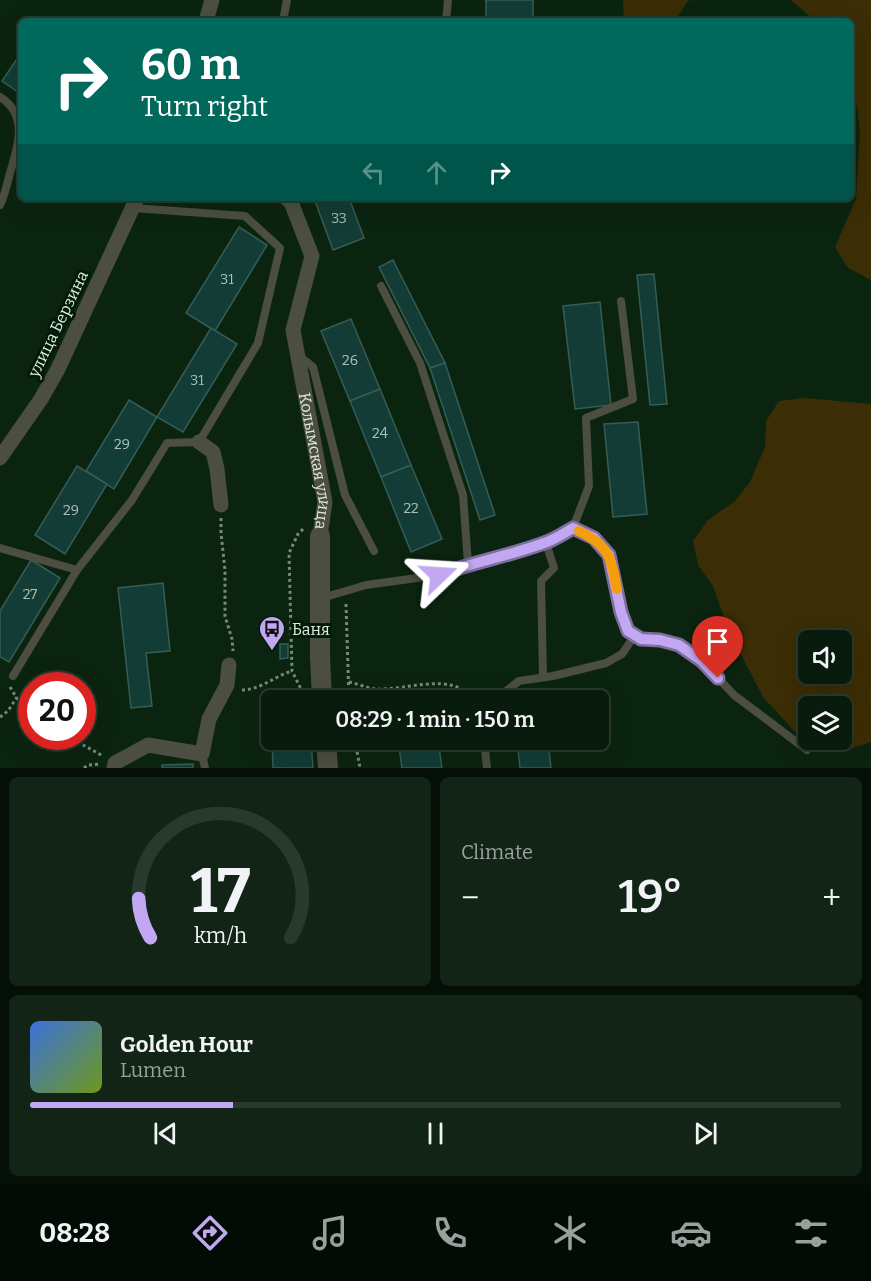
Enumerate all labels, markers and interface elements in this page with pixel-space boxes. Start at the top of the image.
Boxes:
text: 60 m [141,40,240,90]
icon: right [42,42,120,120]
text: Turn right [141,91,268,123]
icon: left [357,156,390,189]
icon: ahead [420,156,453,189]
icon: right [483,156,516,189]
house number: 33 [331,210,347,227]
street label: улица Берзина [24,267,92,381]
house number: 31 [220,271,234,288]
house number: 26 [342,352,358,369]
house number: 31 [190,372,204,389]
street label: Колымская улица [295,391,335,531]
house number: 24 [372,425,388,442]
house number: 29 [114,436,130,453]
house number: 22 [403,500,419,517]
house number: 29 [63,502,79,519]
position arrow [407,543,471,607]
house number: 27 [23,586,37,603]
bus stop icon: Баня [257,614,287,652]
pin [692,616,743,678]
place label: Баня [292,620,330,639]
icon: arrive [701,625,734,658]
map controls [798,630,852,750]
button: sound [798,630,852,684]
speed limit sign: 20 [18,672,96,750]
button: layers [798,696,852,750]
text: 08:29 · 1 min · 150 m [335,706,535,733]
text: Climate [461,840,533,864]
text: 17 [190,854,250,929]
text: 19° [618,870,683,924]
text: − [461,878,479,918]
text: + [822,878,841,918]
text: km/h [193,924,247,950]
text: Golden Hour [120,1031,253,1058]
text: Lumen [120,1058,186,1082]
icon: previous [149,1117,182,1150]
icon: pause [419,1117,452,1150]
icon: next [689,1117,722,1150]
icon: directions [189,1212,231,1254]
icon: music [309,1212,351,1254]
icon: phone [429,1212,471,1254]
icon: climate [549,1212,591,1254]
icon: car [670,1212,712,1254]
icon: filters [790,1212,832,1254]
text: 08:28 [39,1217,110,1249]

